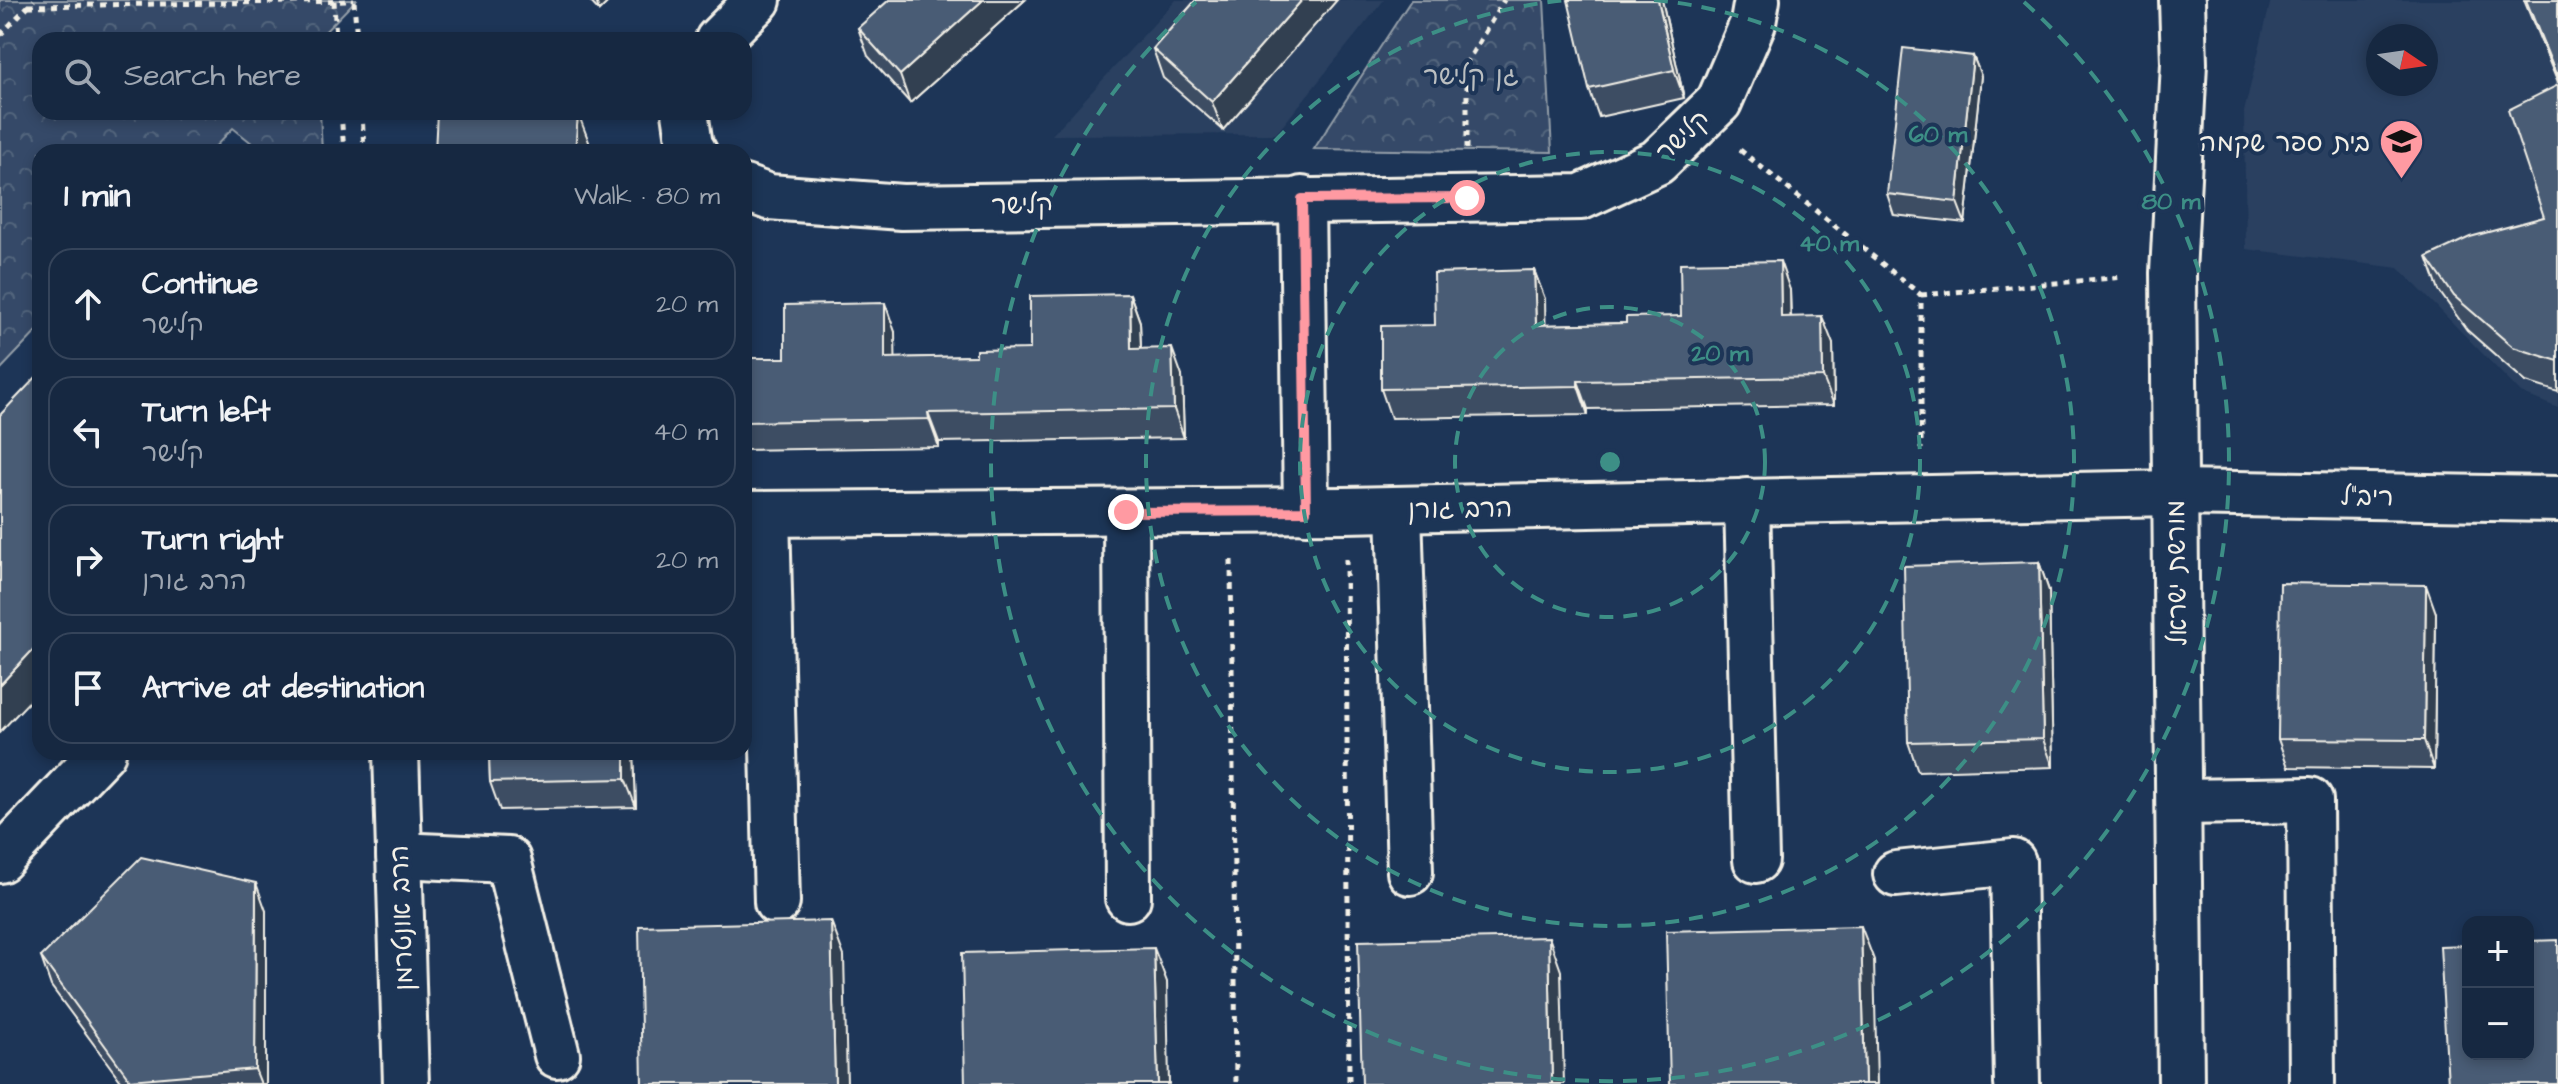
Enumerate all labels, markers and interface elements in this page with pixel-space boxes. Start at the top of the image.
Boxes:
north arrow [2366,24,2438,96]
search box [32,32,752,120]
icon: search [60,54,104,98]
text: Search here [124,55,301,97]
park label: גן קלישר [1423,58,1519,94]
street label: קלישר [1648,102,1718,170]
text: 60 m [1909,118,1968,152]
school or university icon: בית ספר שקמה [2377,118,2425,181]
place label: בית ספר שקמה [2199,125,2370,161]
text: 1 min [64,172,131,220]
text: Walk · 80 m [574,178,720,214]
route start [1449,180,1485,216]
text: 80 m [2142,185,2201,219]
street label: קלישר [991,186,1053,224]
text: 40 m [1799,227,1859,261]
text: Continue [142,263,258,305]
icon: ahead [66,282,110,326]
text: 20 m [656,286,718,322]
text: קלישר [142,307,204,343]
text: 20 m [1690,337,1749,371]
text: Turn left [142,391,270,433]
icon: left [66,410,110,454]
text: 40 m [653,414,718,450]
text: קלישר [142,435,204,471]
centre of rings [1596,448,1624,476]
street label: ריב"ל [2340,479,2394,515]
street label: הרב גורן [1407,490,1513,528]
route end [1108,494,1144,530]
street label: מורשת ישראל [2158,500,2196,646]
text: Turn right [142,519,283,561]
icon: right [66,538,110,582]
text: 20 m [656,542,718,578]
text: הרב גורן [142,563,247,599]
icon: arrive [66,666,110,710]
text: Arrive at destination [142,667,424,709]
street label: הרב אונטרמן [381,845,423,991]
map controls [2462,916,2534,1060]
button: + [2462,916,2534,988]
button: − [2462,988,2534,1060]

